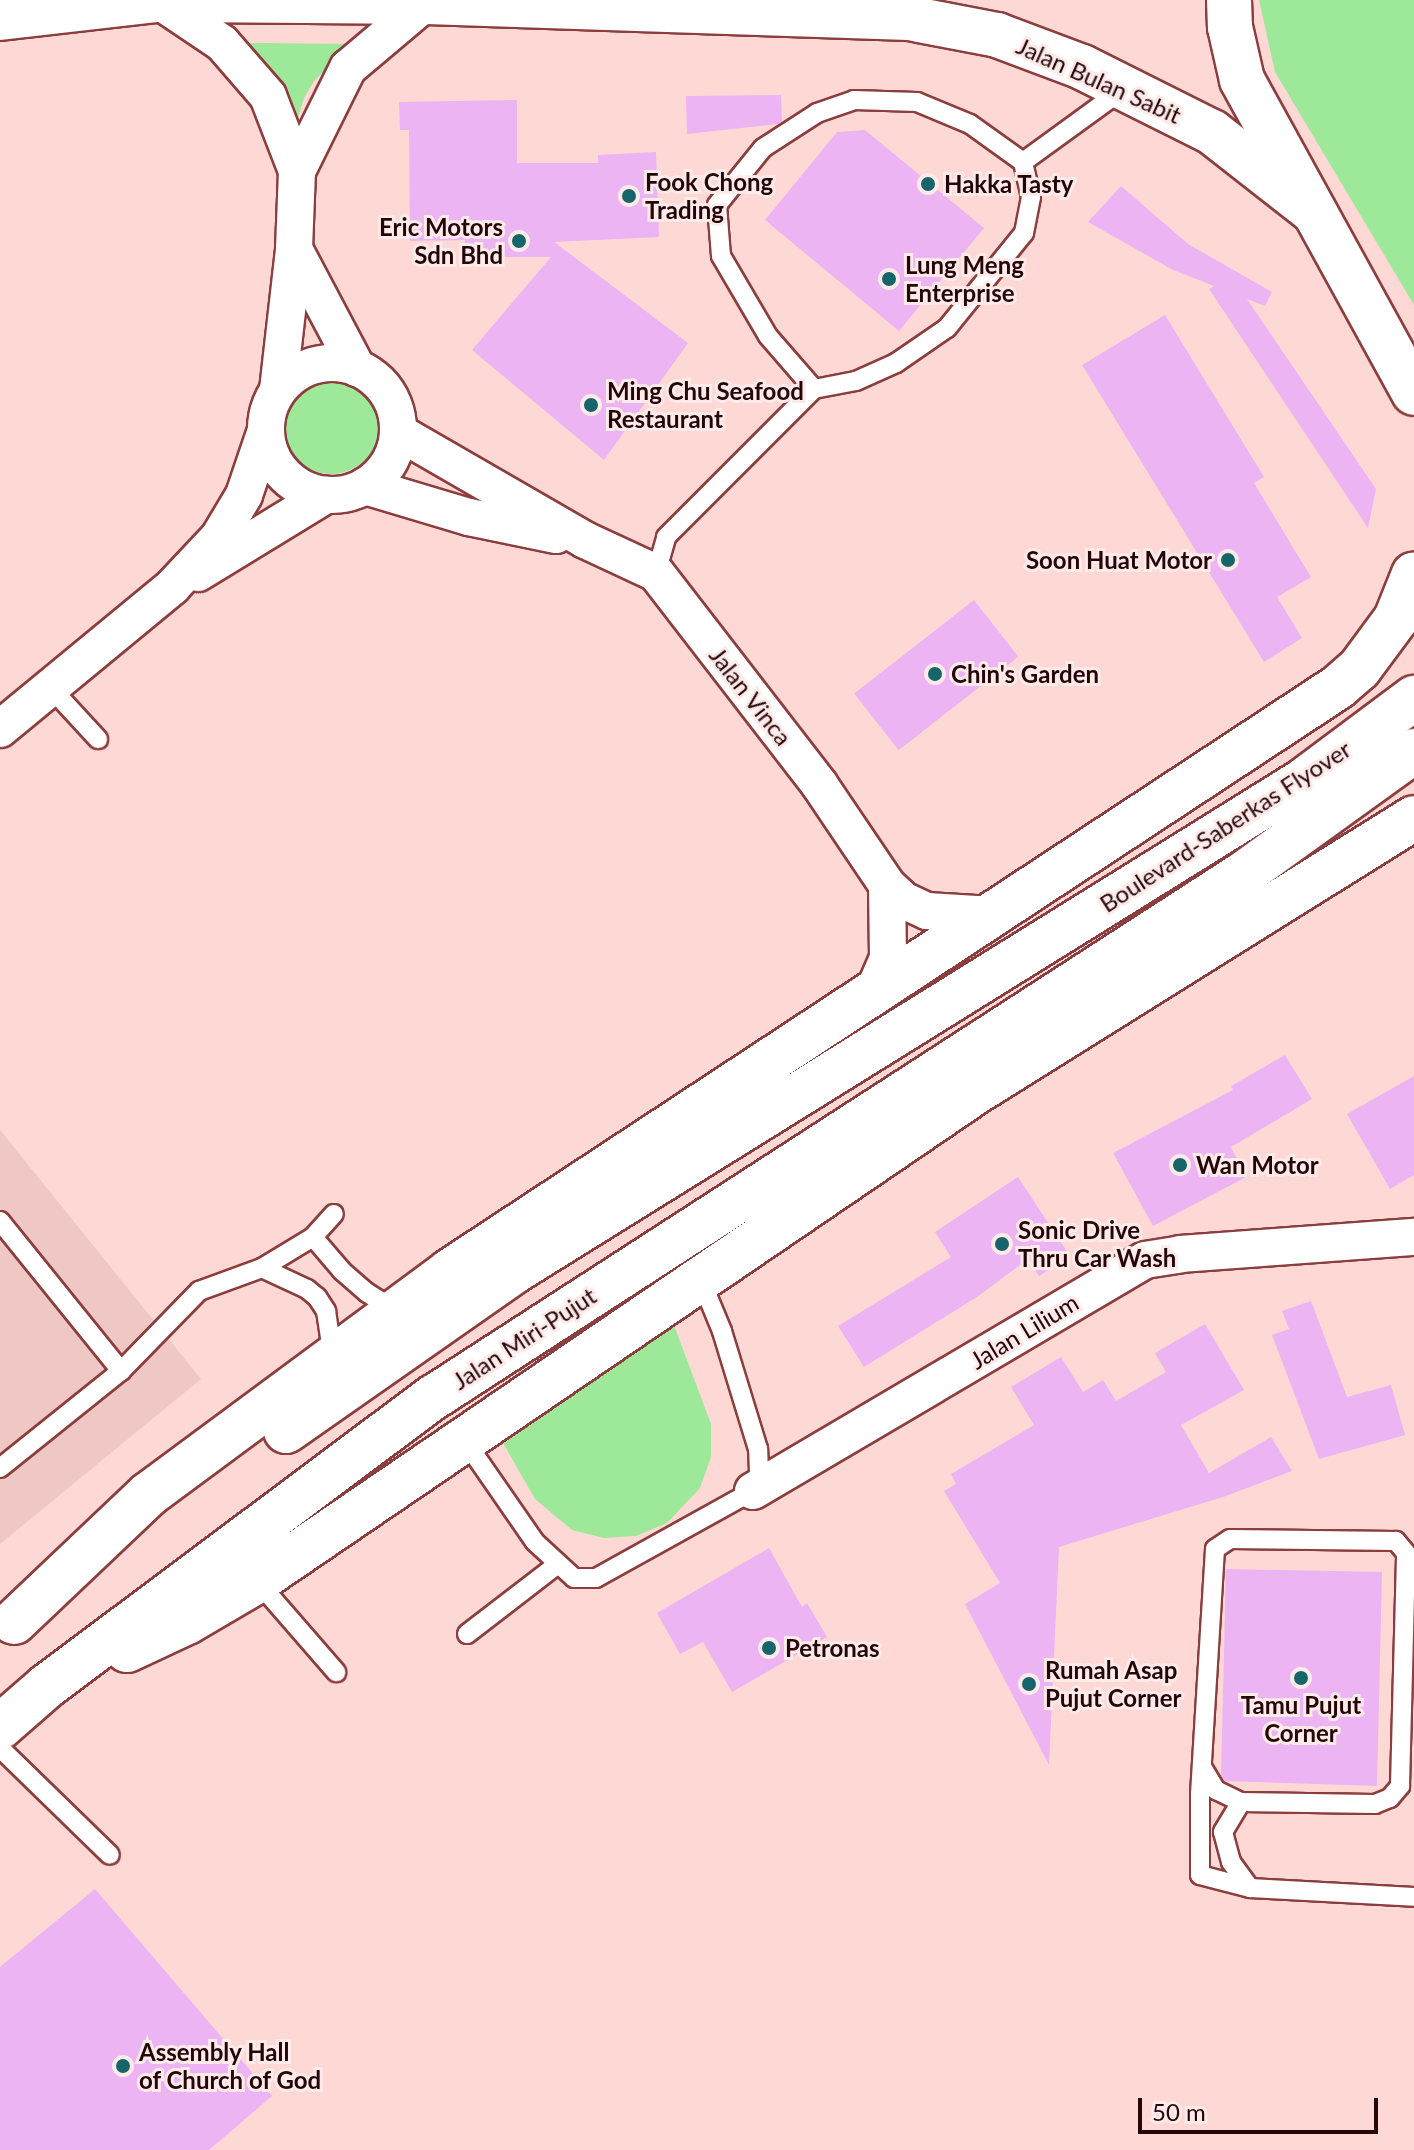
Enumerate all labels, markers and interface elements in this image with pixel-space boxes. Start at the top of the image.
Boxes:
street label: Jalan Bulan Sabit [1012,31,1186,129]
place label: Fook Chong Trading [645,168,773,224]
place label: Hakka Tasty [944,170,1074,198]
marker: Hakka Tasty [919,175,937,193]
marker: Fook Chong Trading [620,187,638,205]
place label: Eric Motors Sdn Bhd [379,213,503,269]
marker: Eric Motors Sdn Bhd [510,232,528,250]
place label: Lung Meng Enterprise [905,251,1024,307]
marker: Lung Meng Enterprise [880,270,898,288]
place label: Ming Chu Seafood Restaurant [607,377,804,433]
marker: Ming Chu Seafood Restaurant [582,396,600,414]
place label: Soon Huat Motor [1026,546,1212,574]
marker: Soon Huat Motor [1219,551,1237,569]
street label: Jalan Vinca [703,641,799,751]
place label: Chin's Garden [951,660,1099,688]
marker: Chin's Garden [926,665,944,683]
street label: Boulevard-Saberkas Flyover [1094,734,1356,918]
place label: Wan Motor [1196,1151,1319,1179]
marker: Wan Motor [1171,1156,1189,1174]
place label: Sonic Drive Thru Car Wash [1018,1216,1177,1272]
marker: Sonic Drive Thru Car Wash [993,1235,1011,1253]
street label: Jalan Miri-Pujut [447,1281,601,1395]
street label: Jalan Lilium [965,1287,1083,1375]
place label: Petronas [785,1634,880,1662]
marker: Petronas [760,1639,778,1657]
place label: Rumah Asap Pujut Corner [1045,1656,1181,1712]
marker: Tamu Pujut Corner [1292,1669,1310,1687]
marker: Rumah Asap Pujut Corner [1020,1675,1038,1693]
place label: Tamu Pujut Corner [1241,1691,1361,1747]
place label: Assembly Hall of Church of God [139,2038,322,2094]
marker: Assembly Hall of Church of God [114,2057,132,2075]
scale bar [1142,2082,1382,2132]
text: 50 m [1152,2097,1206,2126]

